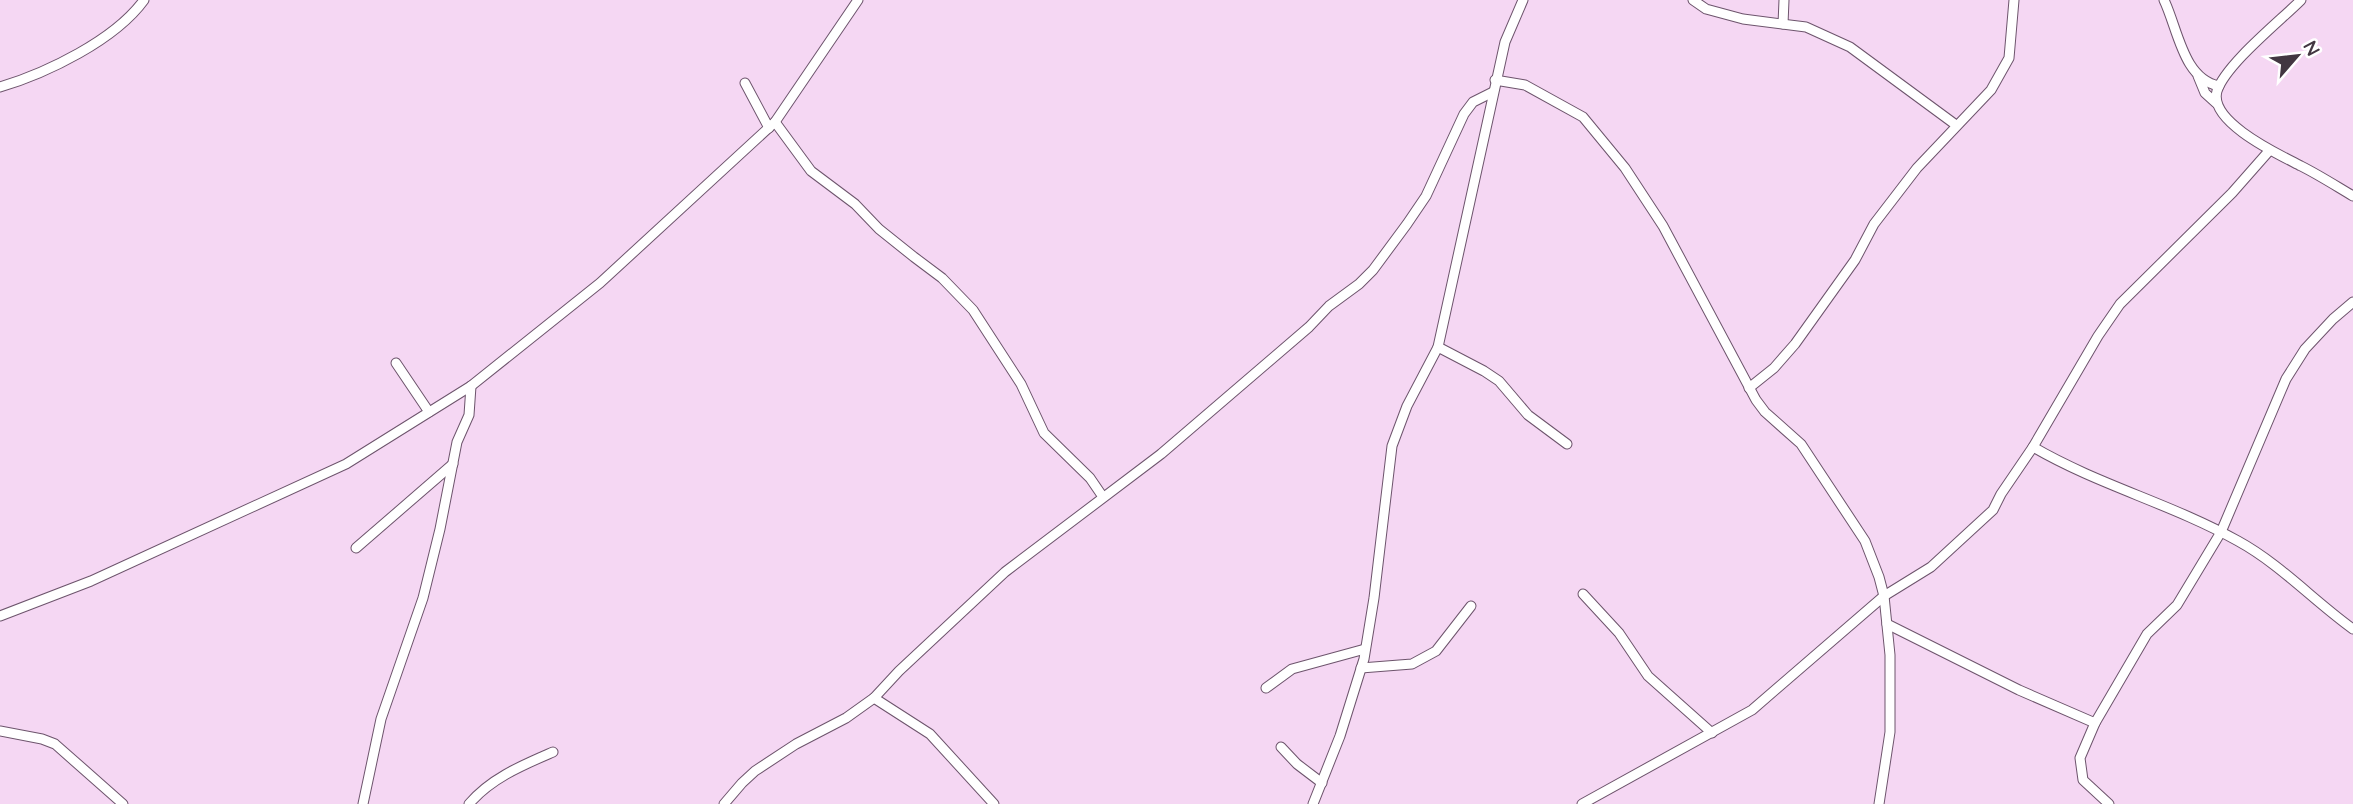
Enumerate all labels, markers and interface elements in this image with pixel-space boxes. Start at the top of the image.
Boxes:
north arrow [2262,21,2332,91]
text: N [2298,36,2326,60]

